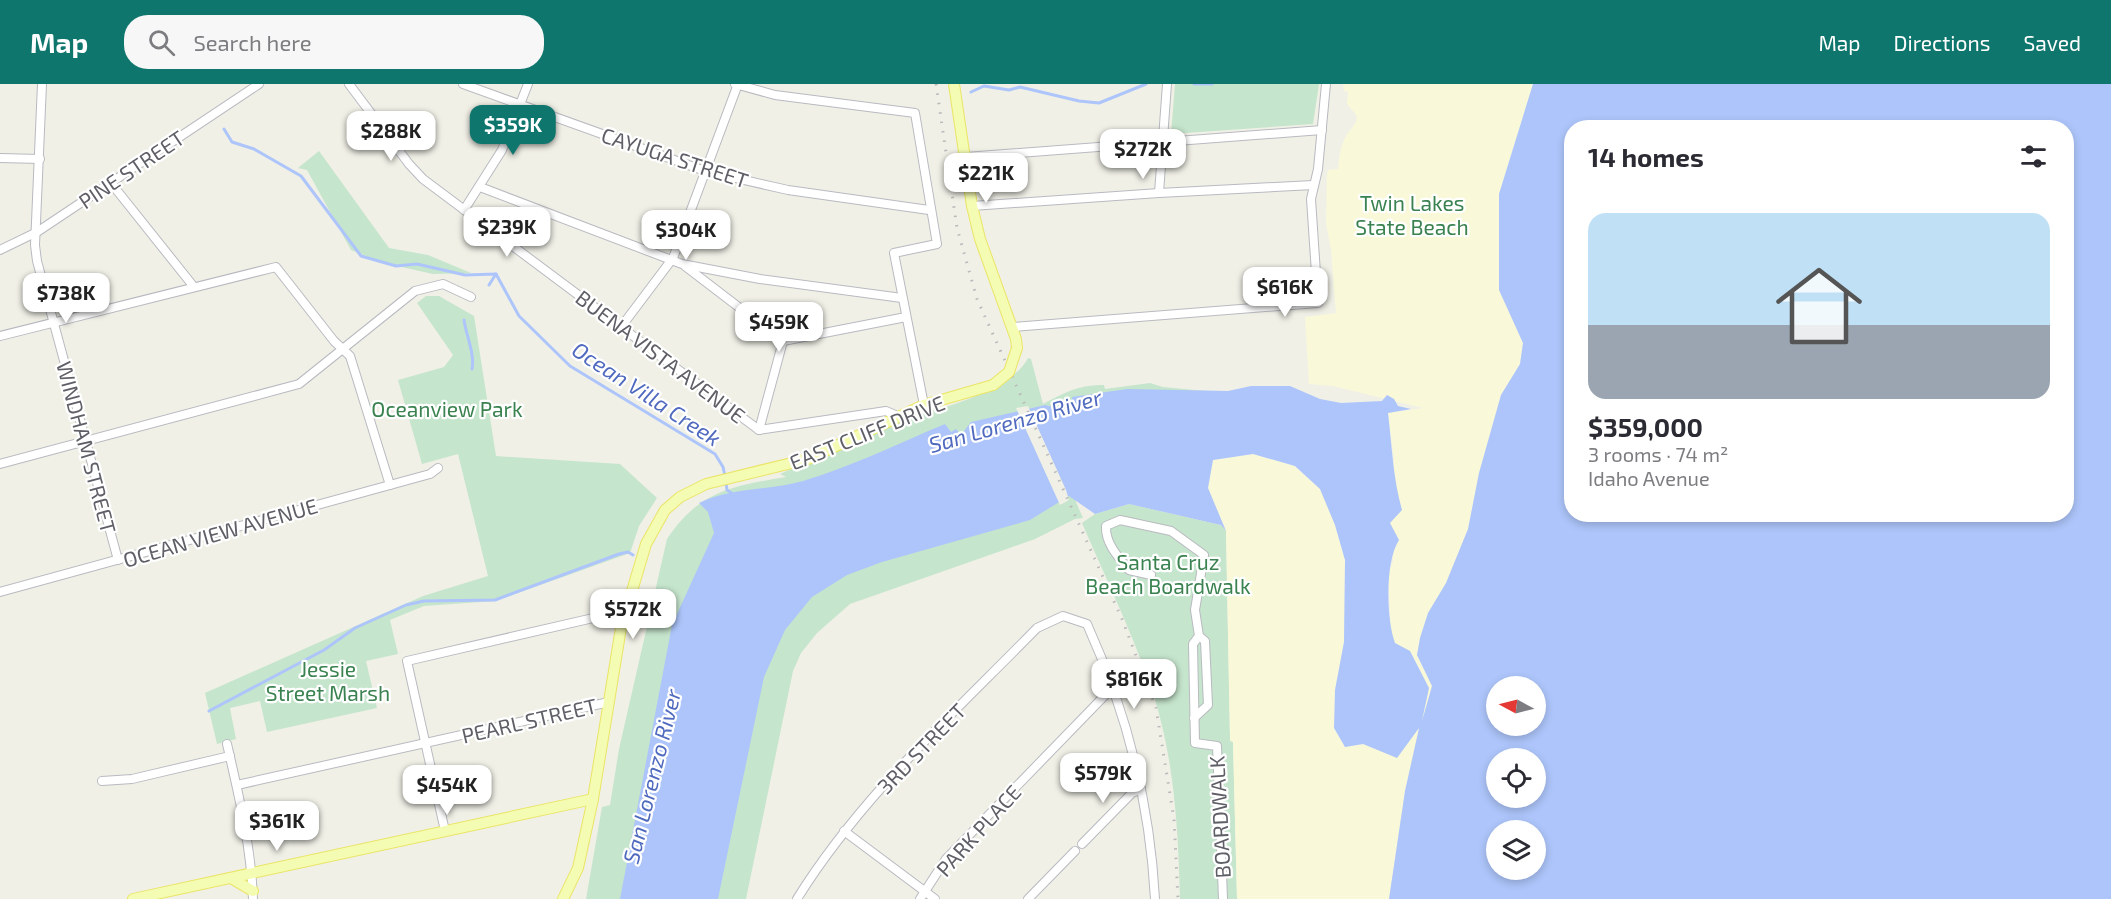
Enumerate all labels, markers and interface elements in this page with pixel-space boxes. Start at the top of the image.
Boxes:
search box [124,15,544,69]
text: Map [30,25,88,59]
icon: search [145,26,178,59]
text: Search here [193,29,312,55]
text: Map [1818,30,1861,55]
text: Directions [1894,30,1990,55]
text: Saved [2023,30,2081,55]
pin: $359K [471,105,555,156]
pin: $288K [349,111,433,162]
text: $359K [484,112,542,136]
text: $288K [361,118,421,142]
street label: CAYUGA STREET [598,121,752,193]
street label: PINE STREET [74,125,188,213]
pin: $272K [1101,129,1185,180]
text: $272K [1114,136,1172,160]
icon: filters [2017,140,2050,173]
text: 14 homes [1588,141,1704,172]
pin: $221K [944,153,1028,204]
text: $221K [958,160,1014,184]
park label: Twin Lakes State Beach [1355,190,1469,239]
pin: $239K [465,207,549,258]
pin: $304K [644,210,728,261]
text: $239K [477,214,537,238]
text: $304K [656,217,716,241]
icon: home [1765,252,1873,360]
pin: $616K [1243,267,1327,318]
pin: $738K [24,273,108,324]
text: $616K [1257,274,1313,298]
text: $738K [37,280,95,304]
street label: BUENA VISTA AVENUE [571,284,751,428]
pin: $459K [737,302,821,353]
text: $459K [749,309,809,333]
water label: Ocean Villa Creek [568,335,726,451]
street label: WINDHAM STREET [52,358,122,536]
water label: San Lorenzo River [926,383,1106,457]
street label: EAST CLIFF DRIVE [786,389,948,475]
park label: Oceanview Park [371,396,523,421]
text: $359,000 [1588,411,1703,442]
text: 3 rooms · 74 m² [1588,442,1728,466]
text: Idaho Avenue [1588,466,1710,490]
street label: OCEAN VIEW AVENUE [120,492,320,572]
park label: Santa Cruz Beach Boardwalk [1085,549,1251,598]
pin: $572K [591,589,675,640]
text: $572K [604,596,662,620]
park label: Jessie Street Marsh [266,656,390,705]
pin: $816K [1092,659,1176,710]
text: $816K [1105,666,1163,690]
north arrow [1486,676,1546,736]
map controls [1486,676,1546,880]
water label: San Lorenzo River [617,685,686,866]
street label: PEARL STREET [459,692,599,748]
street label: 3RD STREET [872,698,970,798]
button: locate [1486,748,1546,808]
pin: $579K [1061,753,1145,804]
street label: BOARDWALK [1203,755,1235,879]
text: $579K [1074,760,1132,784]
pin: $454K [405,765,489,816]
text: $454K [417,772,477,796]
street label: PARK PLACE [930,779,1026,881]
pin: $361K [235,801,319,852]
text: $361K [249,808,305,832]
button: layers [1486,820,1546,880]

